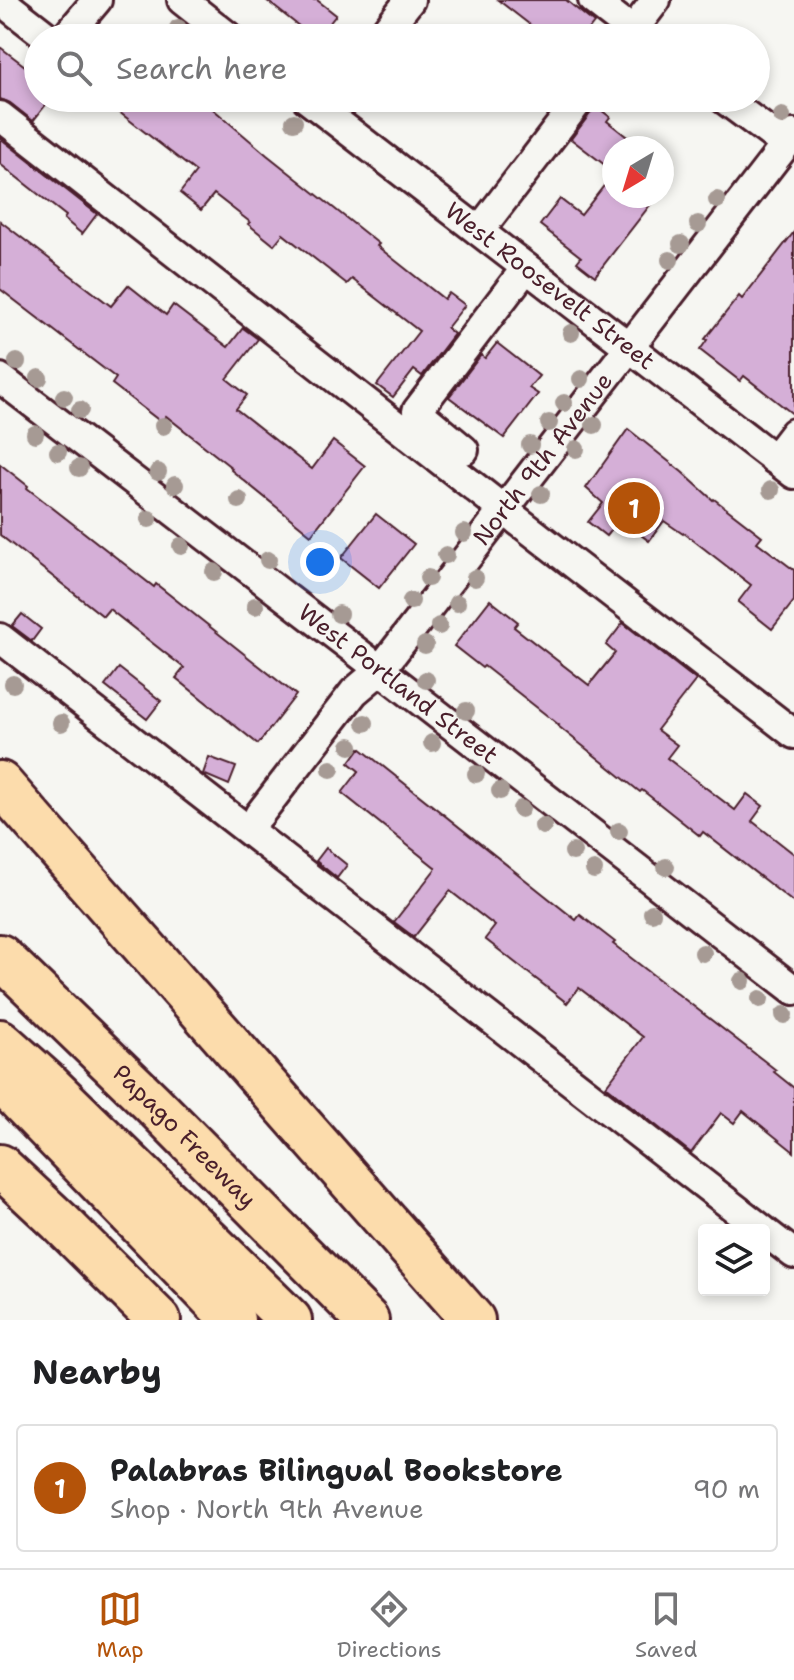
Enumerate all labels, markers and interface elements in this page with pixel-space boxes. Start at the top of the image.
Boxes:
search box [24,24,770,112]
icon: search [52,46,96,90]
text: Search here [116,48,287,89]
north arrow [602,136,674,208]
street label: West Roosevelt Street [438,195,662,377]
street label: North 9th Avenue [466,366,620,552]
pin: 1 [608,478,660,538]
your location [300,542,340,582]
street label: West Portland Street [292,596,505,771]
street label: Papago Freeway [106,1058,263,1215]
map controls [698,1224,770,1296]
button: layers [698,1224,770,1296]
text: Nearby [32,1349,162,1395]
text: Palabras Bilingual Bookstore [110,1450,563,1491]
text: 1 [54,1471,66,1506]
text: 90 m [693,1471,760,1506]
text: Shop · North 9th Avenue [110,1491,424,1526]
tab: Map [97,1587,144,1664]
tab: Directions [337,1587,442,1664]
tab: Saved [635,1587,697,1664]

